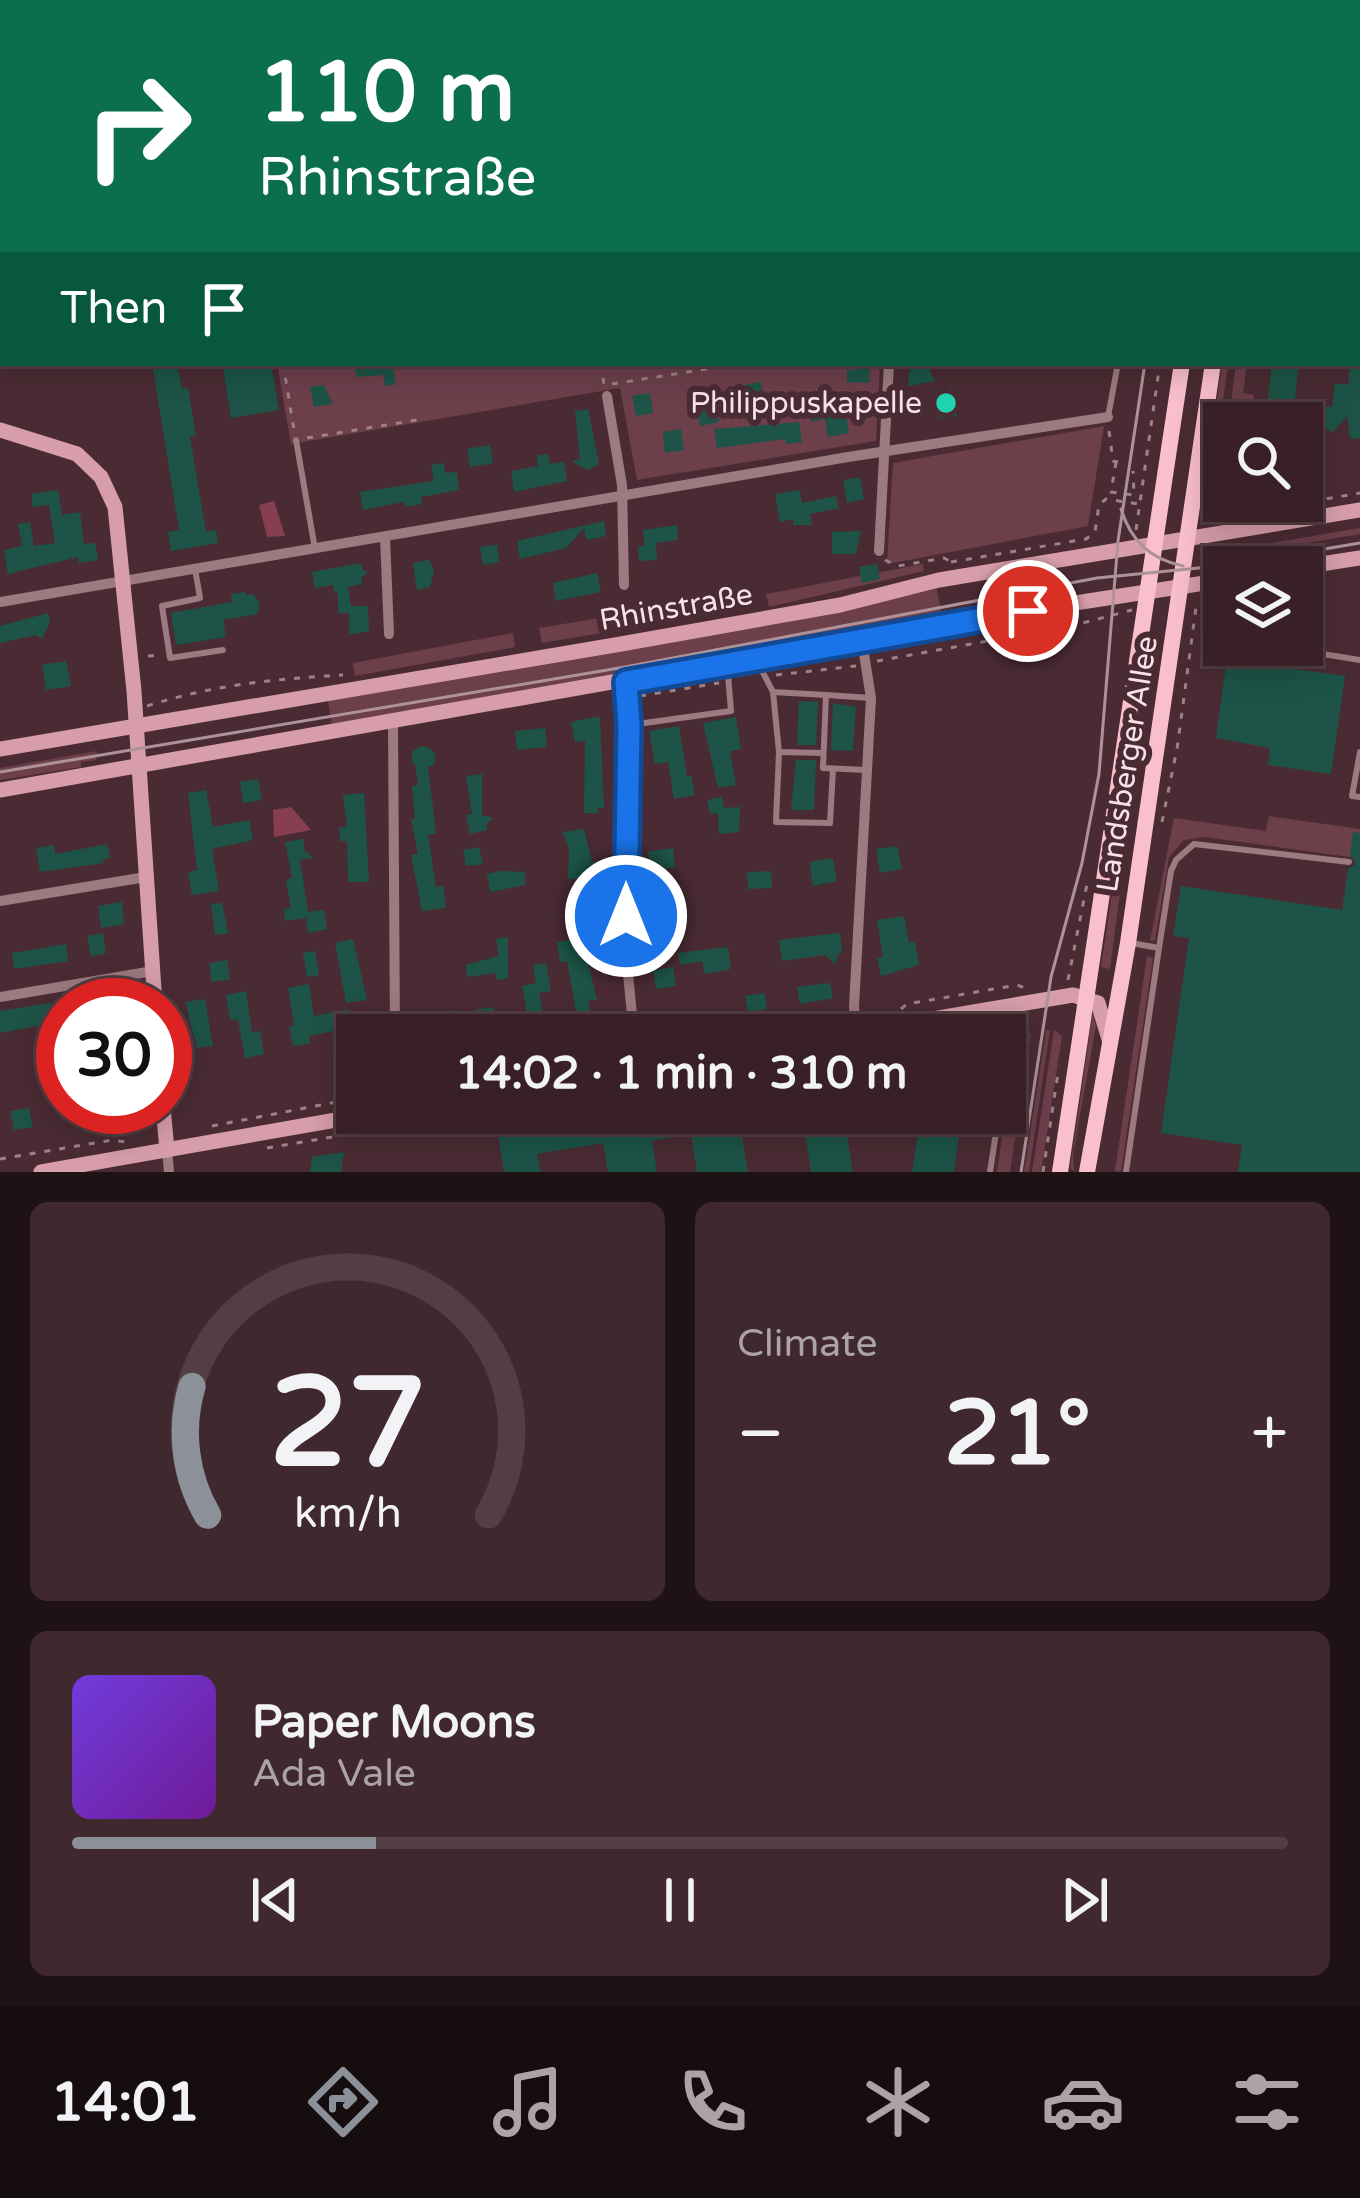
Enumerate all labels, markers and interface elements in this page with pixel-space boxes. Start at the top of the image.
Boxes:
text: 110 m [258,43,515,144]
icon: right [60,48,216,204]
text: Rhinstraße [258,145,536,210]
icon: arrive [191,276,257,342]
text: Then [60,282,167,336]
place label: Philippuskapelle [690,385,922,422]
marker: Philippuskapelle [933,390,959,416]
map controls [1203,402,1323,666]
button: search [1203,402,1323,522]
button: layers [1203,546,1323,666]
pin [977,560,1079,662]
street label: Rhinstraße [597,576,755,639]
icon: arrive [995,578,1061,644]
street label: Landsberger Allee [1089,633,1166,895]
position arrow [563,853,689,979]
speed limit sign: 30 [36,978,192,1134]
text: 14:02 · 1 min · 310 m [455,1047,907,1101]
text: Climate [737,1320,877,1367]
text: 27 [269,1349,426,1500]
text: 21° [944,1380,1091,1489]
text: − [737,1394,784,1474]
text: + [1251,1394,1288,1474]
text: km/h [294,1487,401,1538]
text: Paper Moons [252,1696,536,1750]
text: Ada Vale [252,1750,416,1797]
icon: previous [242,1867,308,1933]
icon: pause [647,1867,713,1933]
icon: next [1052,1867,1118,1933]
icon: directions [301,2060,385,2144]
icon: music [486,2060,570,2144]
icon: phone [671,2060,755,2144]
icon: climate [856,2060,940,2144]
icon: car [1041,2060,1125,2144]
icon: filters [1225,2060,1309,2144]
text: 14:01 [50,2070,200,2135]

